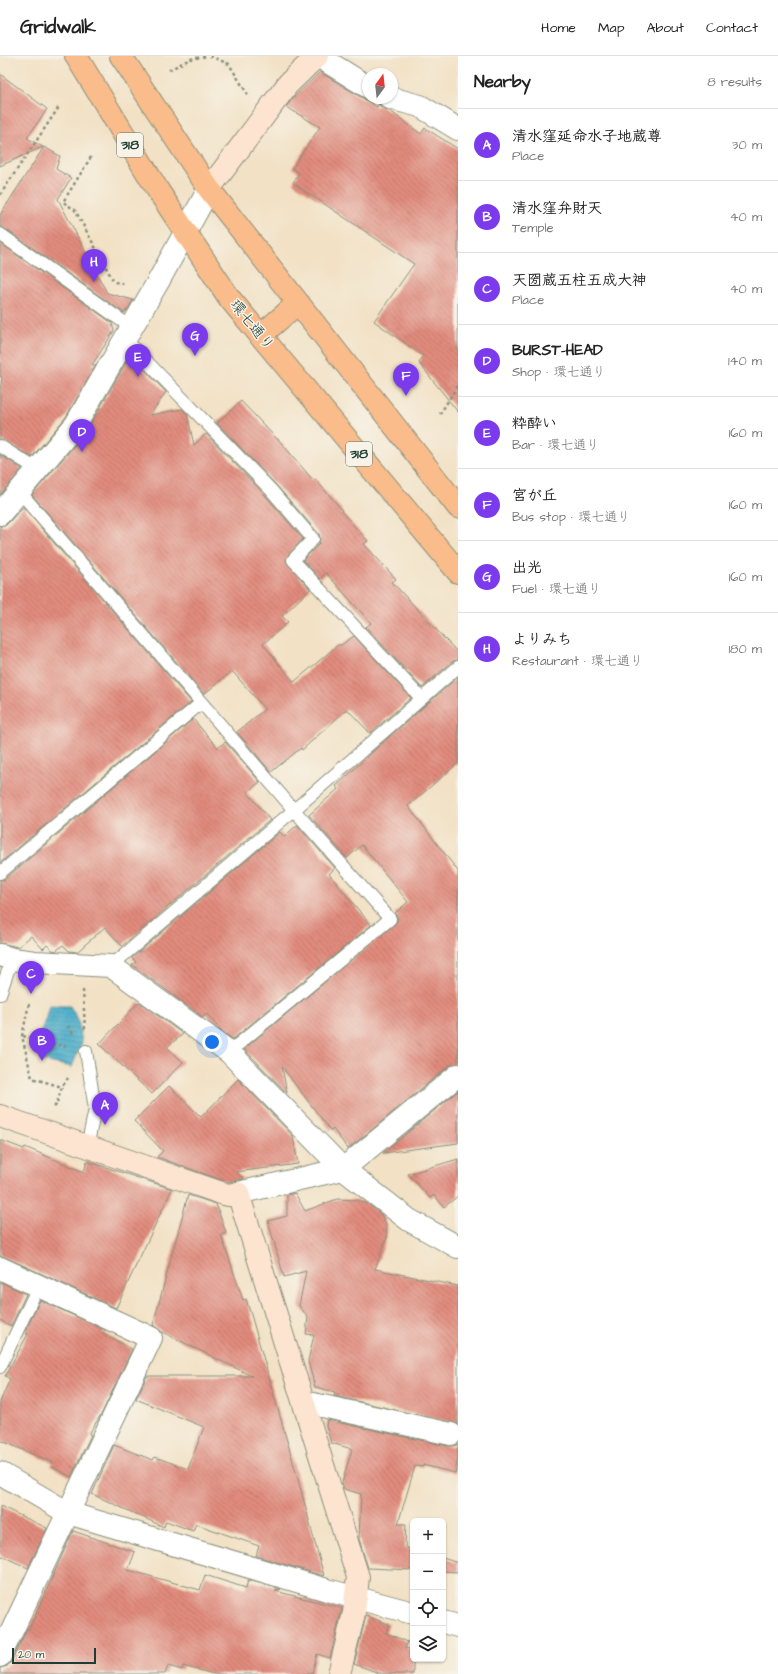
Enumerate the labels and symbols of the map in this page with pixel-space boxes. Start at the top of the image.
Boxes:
north arrow [362,68,398,104]
road number: 318 [117,133,143,157]
pin: H [81,249,107,282]
street label: 環七通り [225,295,279,355]
pin: G [182,323,208,356]
pin: E [125,344,151,377]
pin: F [393,363,419,396]
pin: D [69,419,95,452]
road number: 318 [346,442,372,466]
pin: C [18,961,44,994]
pin: B [29,1028,55,1061]
your location [202,1032,222,1052]
pin: A [92,1092,118,1125]
scale bar [12,1646,96,1665]

